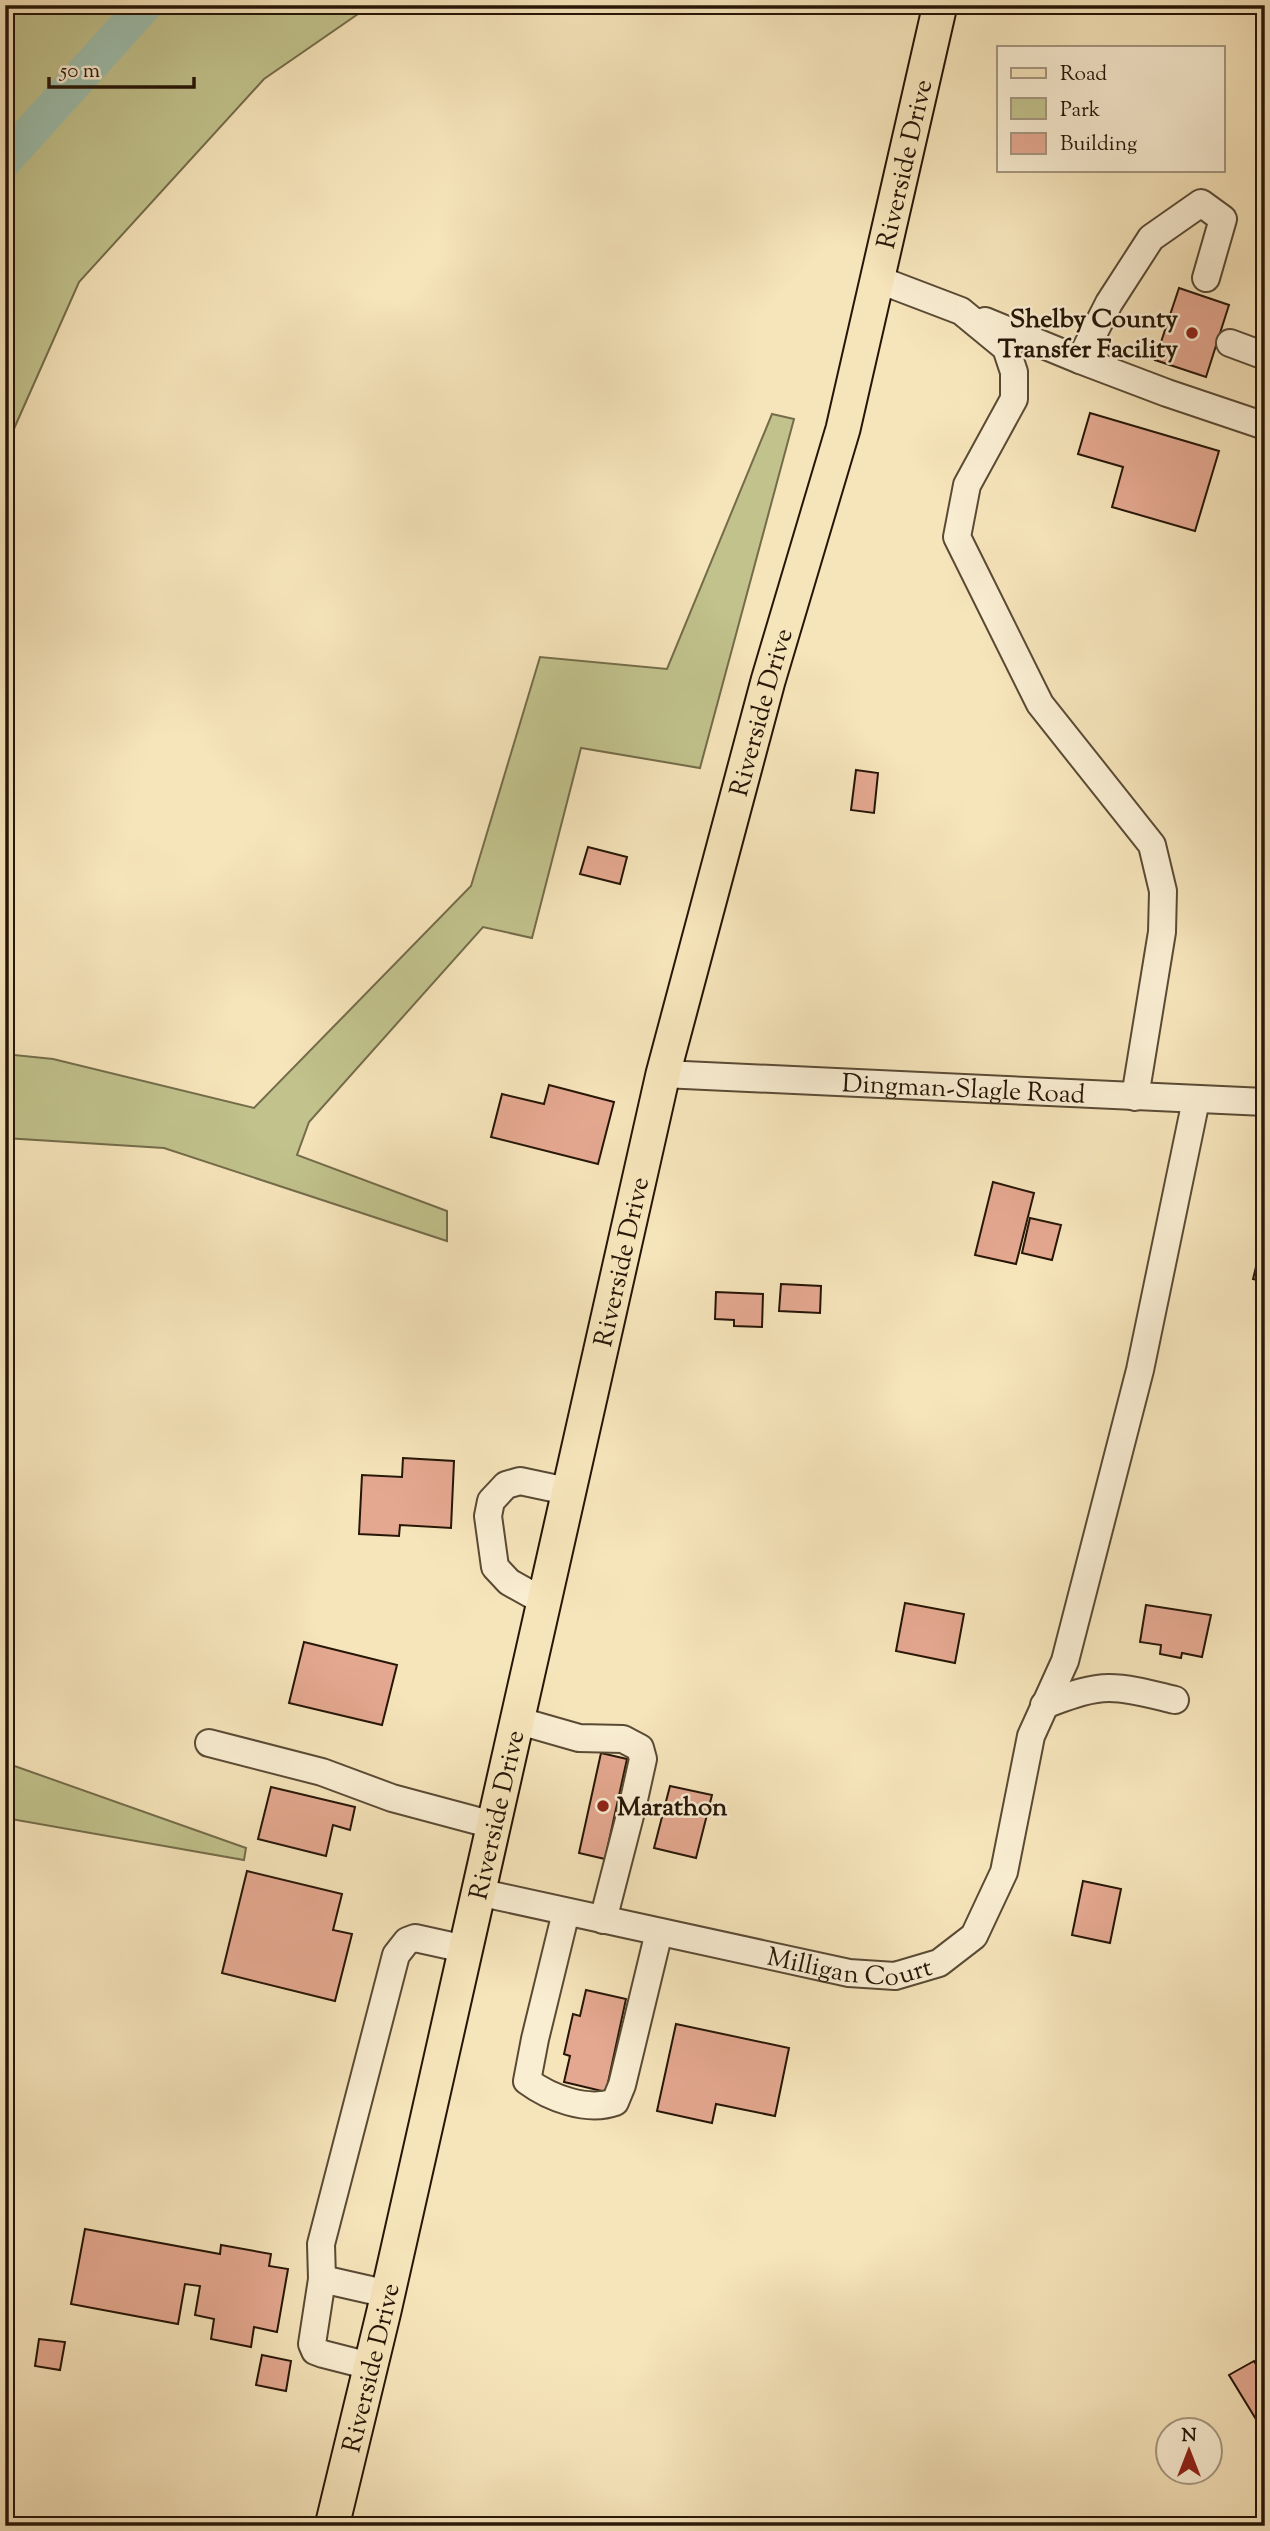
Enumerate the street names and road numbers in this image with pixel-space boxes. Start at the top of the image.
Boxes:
street label: Riverside Drive [869,76,943,253]
street label: Riverside Drive [722,624,804,801]
street label: Dingman-Slagle Road [841,1066,1086,1115]
street label: Riverside Drive [586,1174,660,1351]
street label: Riverside Drive [461,1727,535,1904]
street label: Milligan Court [763,1940,937,1997]
street label: Riverside Drive [334,2280,411,2457]

